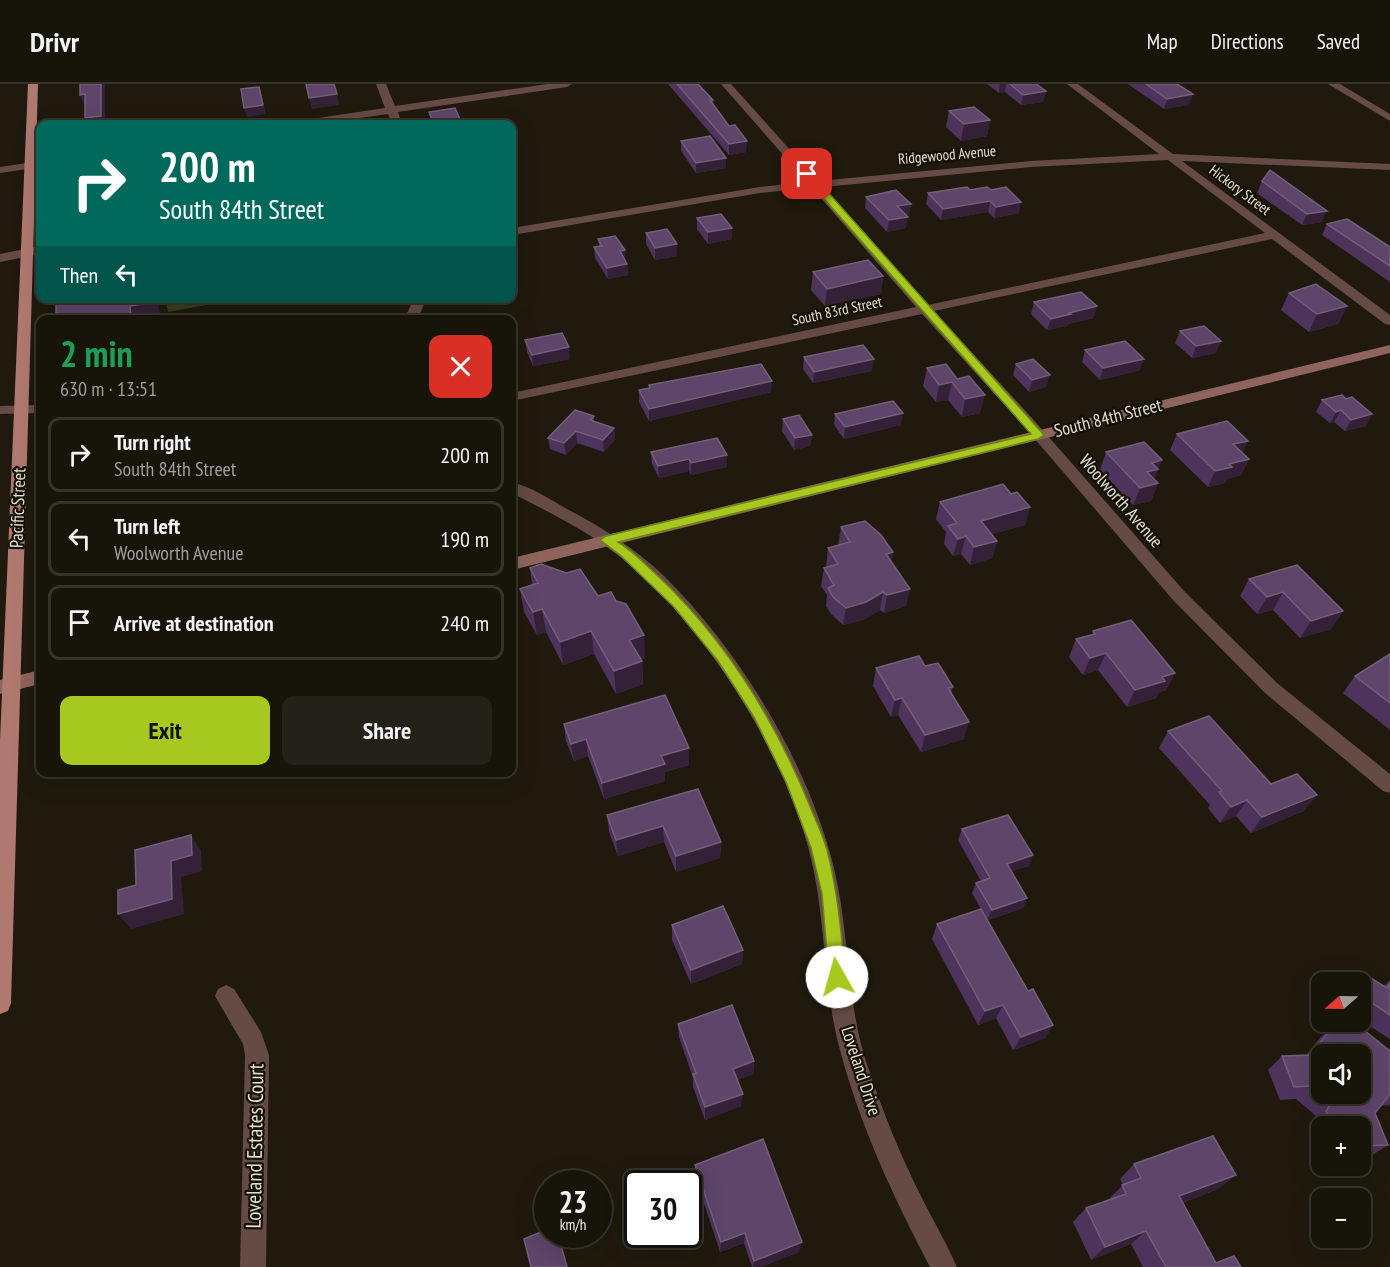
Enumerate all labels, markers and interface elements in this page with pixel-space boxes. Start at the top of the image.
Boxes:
text: Drivr [30,23,79,60]
text: Map [1147,28,1178,55]
text: Directions [1211,28,1284,55]
text: Saved [1317,28,1360,55]
text: 200 m [159,139,256,194]
street label: Ridgewood Avenue [897,141,997,168]
icon: right [60,144,138,222]
pin [781,148,832,199]
icon: arrive [790,157,823,190]
street label: Hickory Street [1206,160,1275,219]
text: South 84th Street [159,192,324,226]
icon: left [110,258,143,291]
text: Then [60,261,98,289]
street label: South 83rd Street [790,292,884,329]
text: 2 min [60,330,133,377]
button: close [429,335,492,398]
text: 630 m · 13:51 [60,376,157,402]
street label: South 84th Street [1052,393,1164,442]
text: Turn right [114,428,191,456]
icon: right [63,438,96,471]
text: 200 m [440,441,489,469]
street label: Woolworth Avenue [1074,449,1168,552]
text: South 84th Street [114,456,236,482]
street label: Pacific Street [5,467,30,548]
text: Turn left [114,512,180,540]
icon: left [63,522,96,555]
text: 190 m [440,525,489,553]
text: Woolworth Avenue [114,540,243,566]
icon: arrive [63,606,96,639]
text: Arrive at destination [114,609,274,637]
text: 240 m [440,609,489,637]
button: Exit [60,696,270,765]
button: Share [282,696,492,765]
position arrow [805,945,869,1009]
north arrow [1311,972,1371,1032]
map controls [1311,972,1371,1248]
street label: Loveland Drive [836,1023,887,1118]
button: sound [1311,1044,1371,1104]
street label: Loveland Estates Court [240,1063,269,1229]
button: + [1311,1116,1371,1176]
speed limit sign: 30 [624,1170,702,1248]
text: 23 [559,1182,587,1221]
button: − [1311,1188,1371,1248]
text: km/h [560,1215,586,1234]

